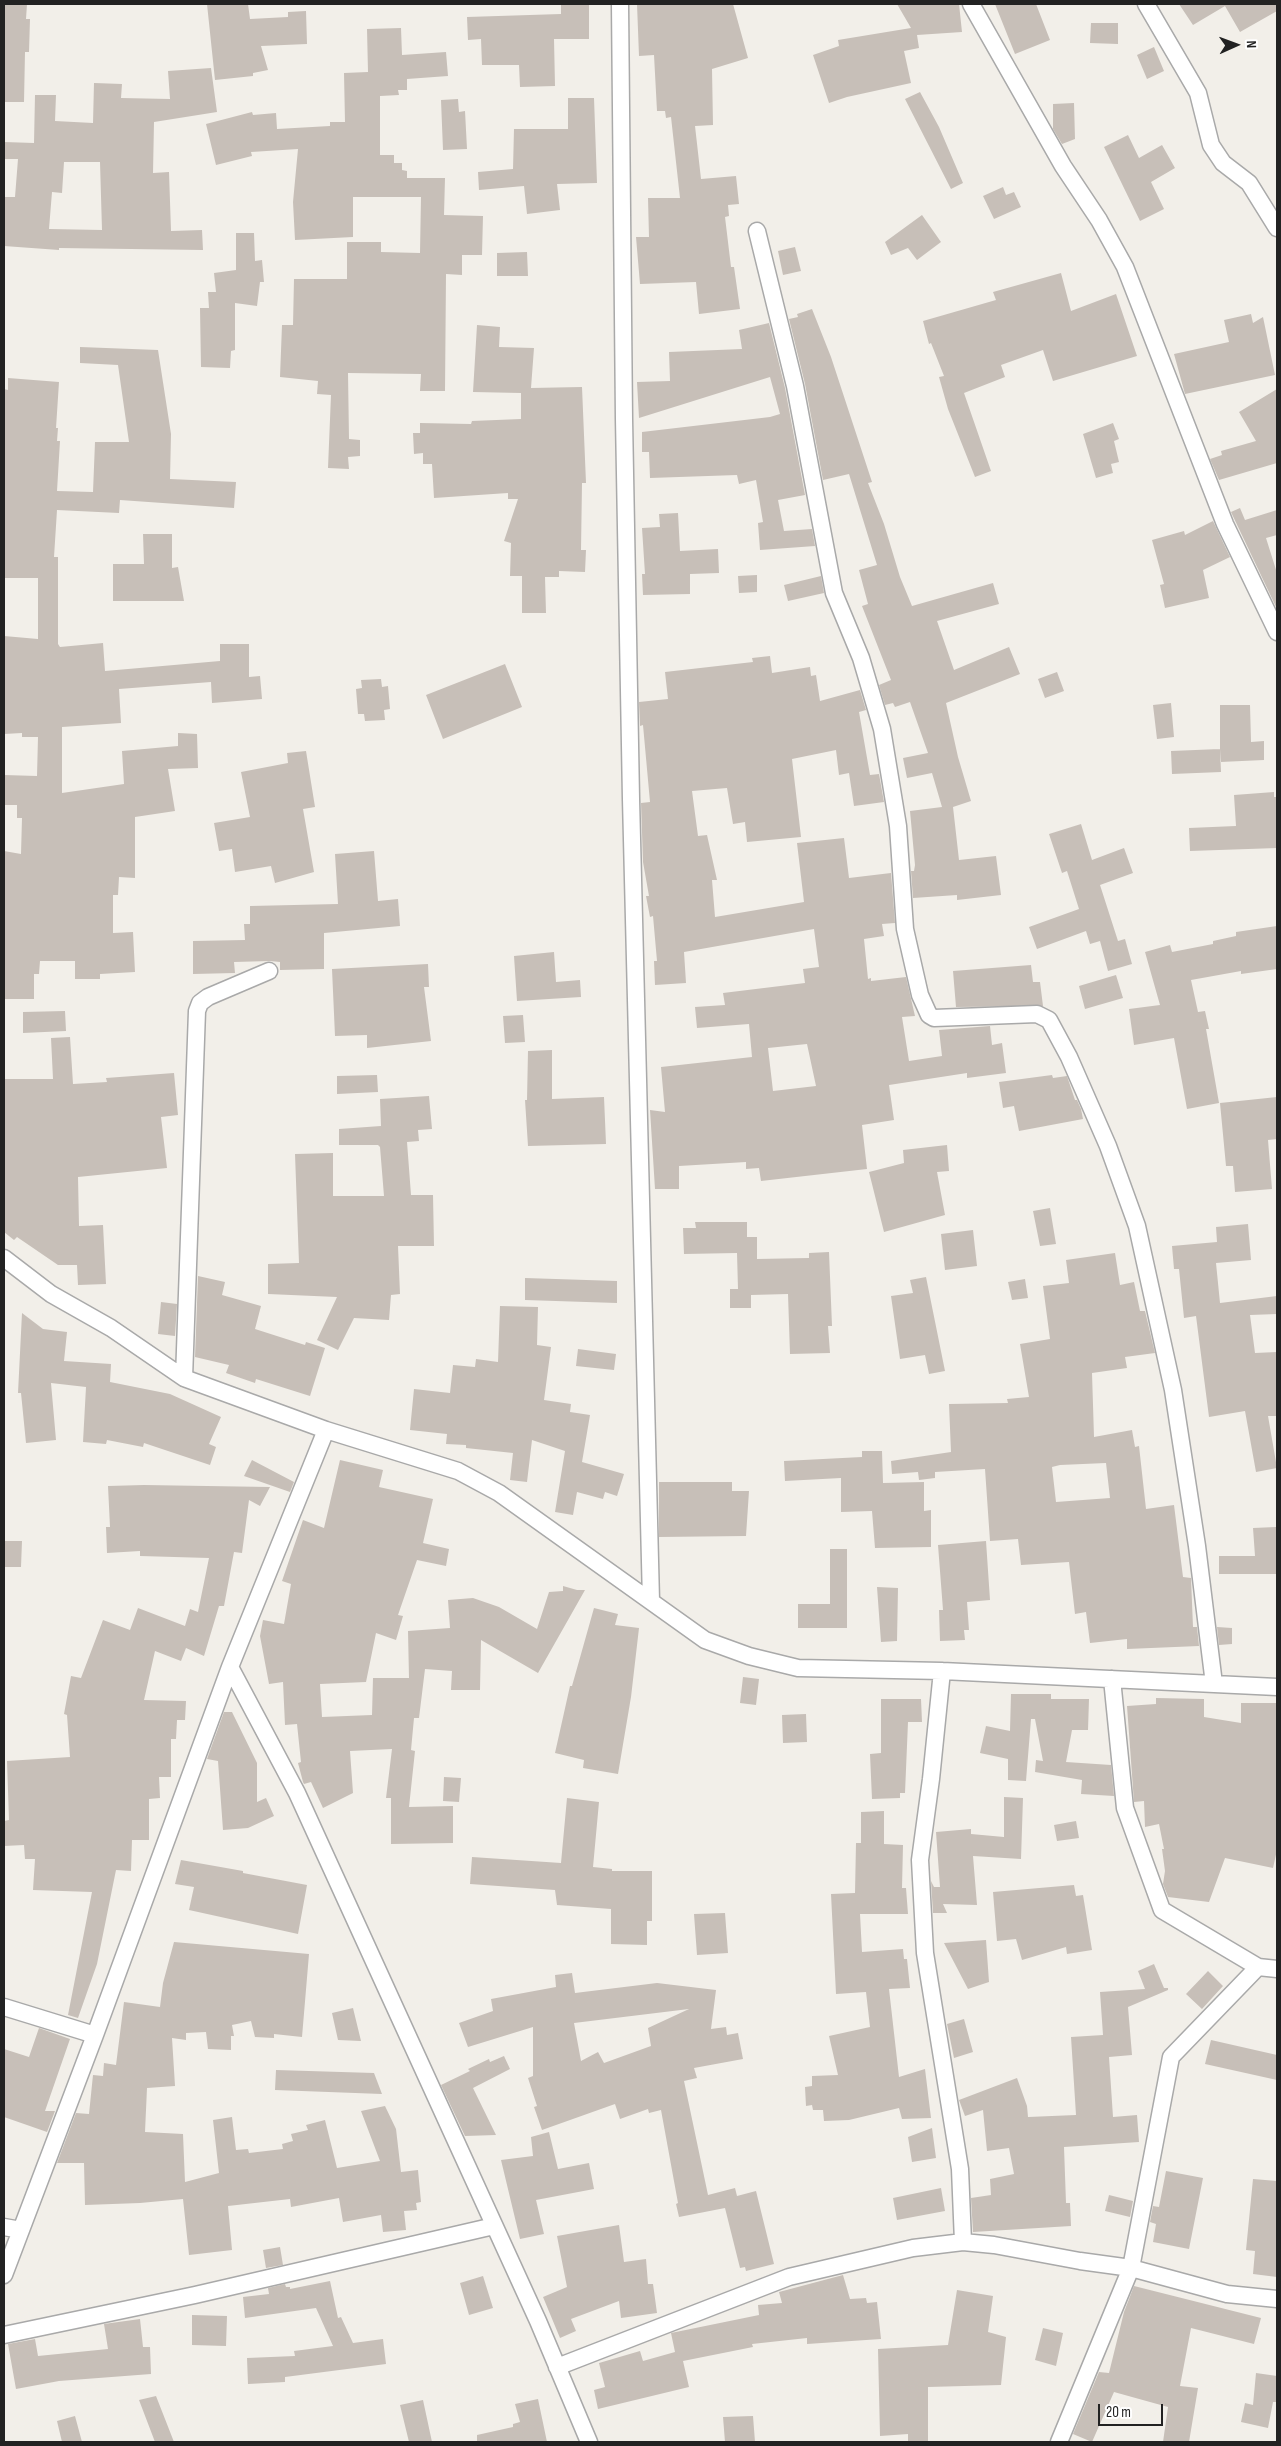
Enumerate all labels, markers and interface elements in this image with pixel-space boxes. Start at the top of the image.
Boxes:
north arrow [1211,20,1261,70]
text: N [1243,40,1260,48]
scale bar [1101,2394,1166,2426]
text: 20 m [1106,2403,1131,2422]

